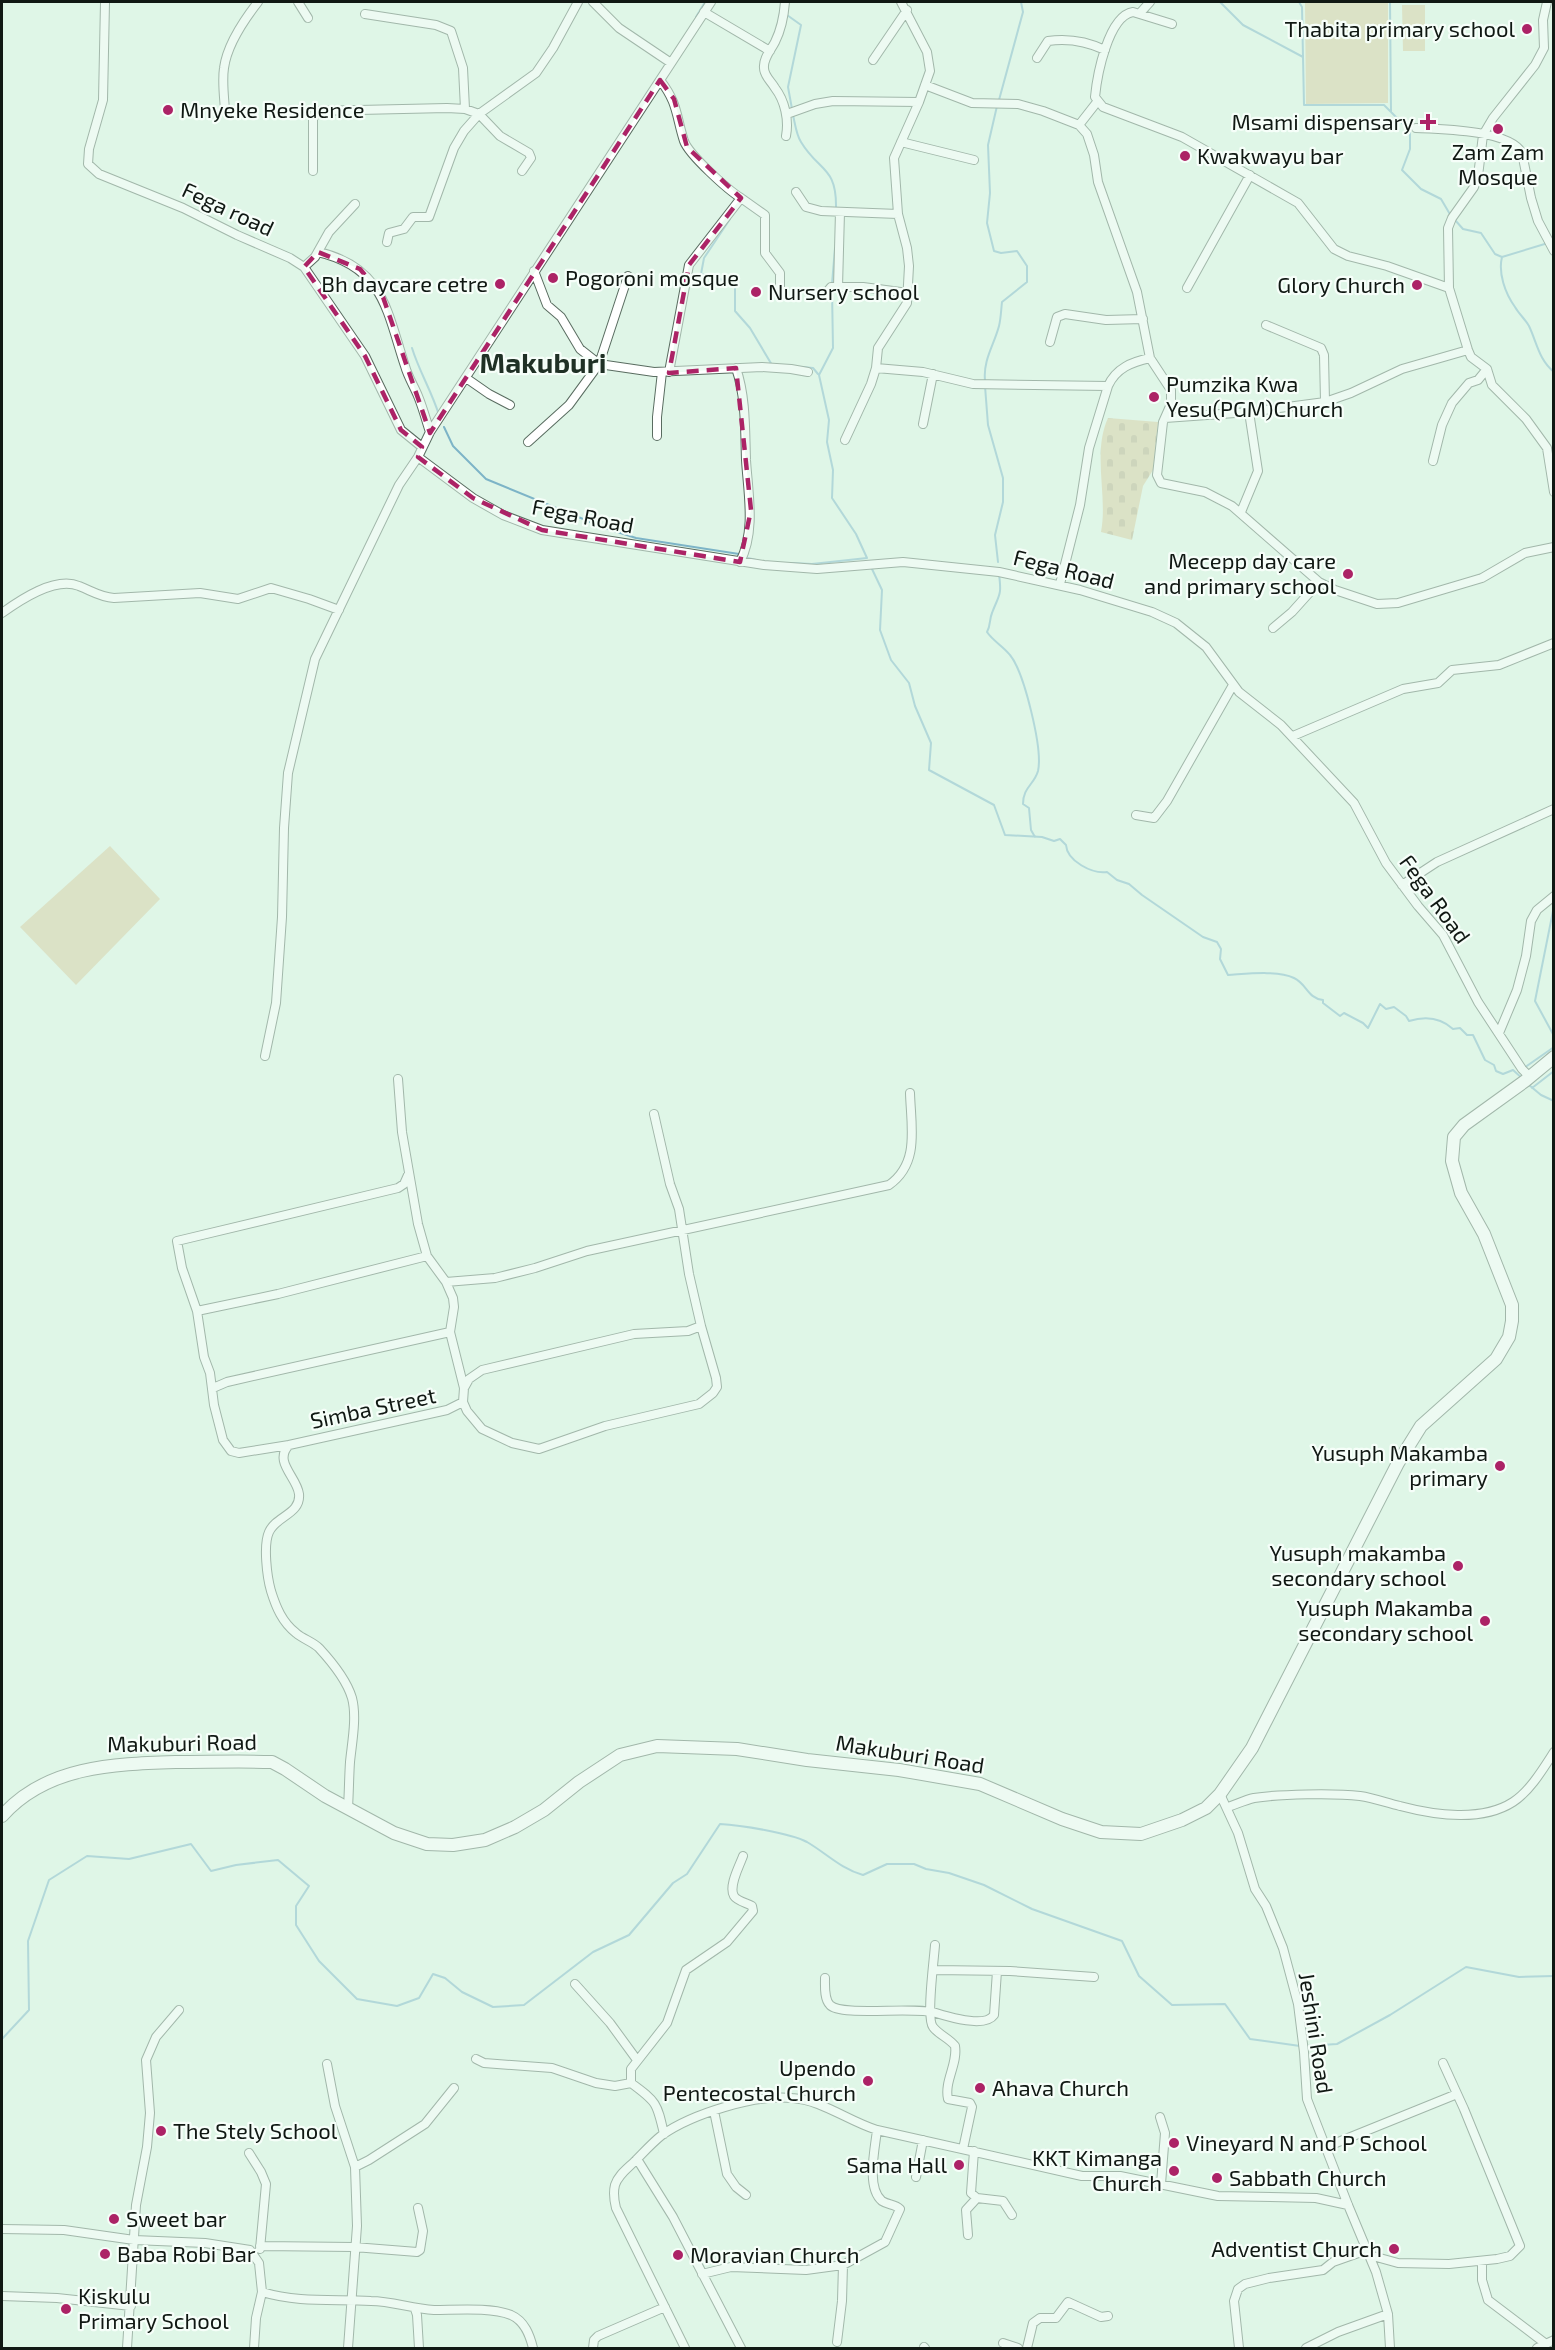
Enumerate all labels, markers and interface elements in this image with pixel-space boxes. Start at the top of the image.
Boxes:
place label: Thabita primary school [1284,15,1515,41]
marker: Thabita primary school [1520,22,1534,36]
place label: Mnyeke Residence [180,96,365,122]
marker: Mnyeke Residence [161,103,175,117]
place label: Msami dispensary [1232,108,1414,134]
marker: Msami dispensary [1419,113,1437,131]
marker: Zam Zam Mosque [1491,122,1505,136]
place label: Zam Zam Mosque [1452,138,1544,189]
place label: Kwakwayu bar [1197,142,1344,168]
marker: Kwakwayu bar [1178,149,1192,163]
street label: Fega road [178,176,278,241]
place label: Pogoroni mosque [565,264,739,290]
place label: Bh daycare cetre [321,270,488,296]
marker: Pogoroni mosque [546,271,560,285]
place label: Glory Church [1277,271,1405,297]
marker: Bh daycare cetre [493,277,507,291]
place label: Nursery school [768,278,919,304]
marker: Glory Church [1410,278,1424,292]
marker: Nursery school [749,285,763,299]
district label: Makuburi [480,345,606,379]
place label: Pumzika Kwa Yesu(PGM)Church [1166,370,1343,421]
marker: Pumzika Kwa Yesu(PGM)Church [1147,390,1161,404]
street label: Fega Road [530,492,636,538]
street label: Fega Road [1011,543,1117,593]
place label: Mecepp day care and primary school [1144,547,1336,598]
marker: Mecepp day care and primary school [1341,567,1355,581]
street label: Fega Road [1395,849,1477,948]
street label: Simba Street [308,1381,438,1433]
place label: Yusuph Makamba primary [1311,1439,1488,1490]
marker: Yusuph Makamba primary [1493,1459,1507,1473]
place label: Yusuph makamba secondary school [1269,1539,1446,1590]
marker: Yusuph makamba secondary school [1451,1559,1465,1573]
place label: Yusuph Makamba secondary school [1296,1594,1473,1645]
marker: Yusuph Makamba secondary school [1478,1614,1492,1628]
street label: Makuburi Road [107,1728,257,1756]
street label: Makuburi Road [834,1728,986,1778]
street label: Jeshini Road [1295,1970,1339,2095]
place label: Upendo Pentecostal Church [663,2054,856,2105]
marker: Upendo Pentecostal Church [861,2074,875,2088]
place label: Ahava Church [992,2074,1129,2100]
marker: Ahava Church [973,2081,987,2095]
place label: The Stely School [173,2117,338,2143]
marker: The Stely School [154,2124,168,2138]
place label: Vineyard N and P School [1186,2129,1427,2155]
marker: Vineyard N and P School [1167,2136,1181,2150]
place label: KKT Kimanga Church [1032,2144,1162,2195]
place label: Sama Hall [846,2151,947,2177]
marker: Sama Hall [952,2158,966,2172]
marker: KKT Kimanga Church [1167,2164,1181,2178]
place label: Sabbath Church [1229,2164,1387,2190]
marker: Sabbath Church [1210,2171,1224,2185]
place label: Sweet bar [126,2205,227,2231]
marker: Sweet bar [107,2212,121,2226]
place label: Adventist Church [1211,2235,1382,2261]
place label: Baba Robi Bar [117,2240,256,2266]
place label: Moravian Church [690,2241,860,2267]
marker: Adventist Church [1387,2242,1401,2256]
marker: Baba Robi Bar [98,2247,112,2261]
marker: Moravian Church [671,2248,685,2262]
place label: Kiskulu Primary School [78,2282,229,2333]
marker: Kiskulu Primary School [59,2302,73,2316]

